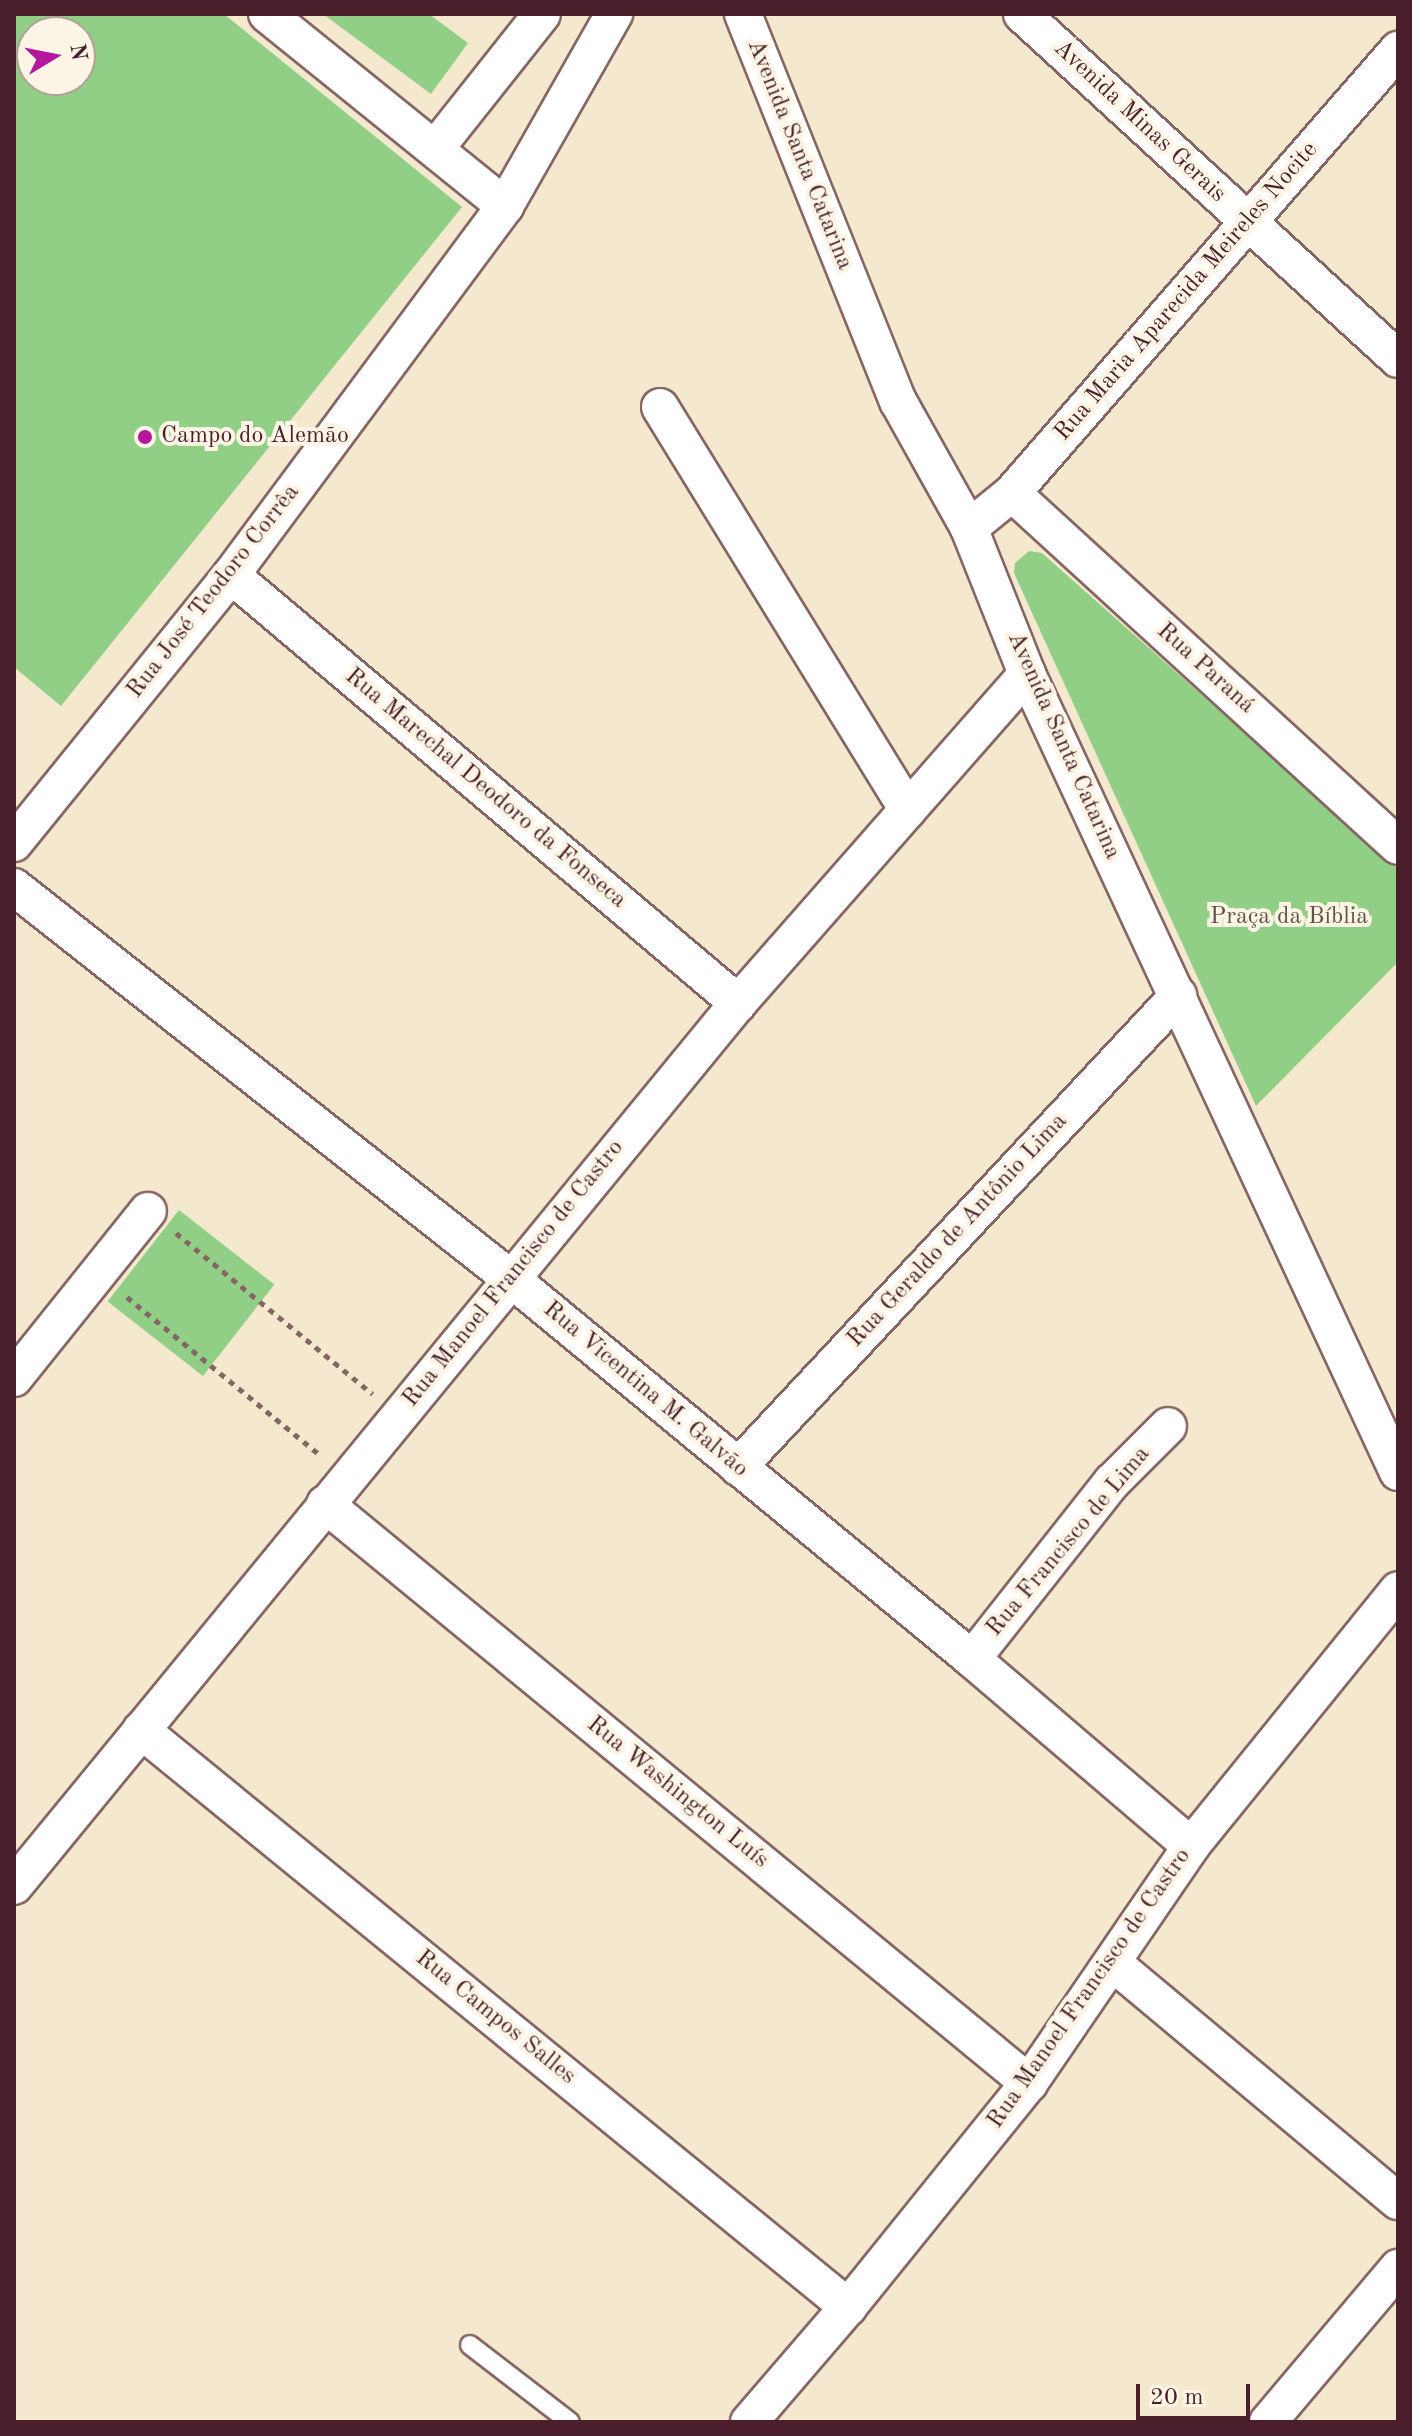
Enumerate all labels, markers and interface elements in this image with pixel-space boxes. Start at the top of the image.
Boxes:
north arrow [16,16,96,96]
street label: Avenida Minas Gerais [1047,35,1231,209]
street label: Avenida Santa Catarina [740,36,858,274]
text: N [65,42,90,62]
street label: Rua Maria Aparecida Meireles Nocite [1049,137,1325,447]
place label: Campo do Alemão [161,423,349,451]
marker: Campo do Alemão [136,428,154,446]
street label: Rua José Teodoro Corrêa [122,479,306,705]
street label: Rua Paraná [1150,617,1260,721]
street label: Avenida Santa Catarina [1000,628,1126,864]
street label: Rua Marechal Deodoro da Fonseca [338,663,632,915]
park label: Praça da Bíblia [1210,904,1368,932]
street label: Rua Geraldo de Antônio Lima [842,1108,1074,1354]
street label: Rua Manoel Francisco de Castro [397,1134,631,1414]
street label: Rua Vicentina M. Galvão [537,1296,753,1484]
street label: Rua Francisco de Lima [981,1441,1157,1643]
street label: Rua Washington Luís [580,1711,774,1875]
street label: Rua Manoel Francisco de Castro [982,1843,1198,2135]
street label: Rua Campos Salles [409,1944,581,2092]
scale bar [1140,2368,1254,2418]
text: 20 m [1150,2386,1204,2410]

